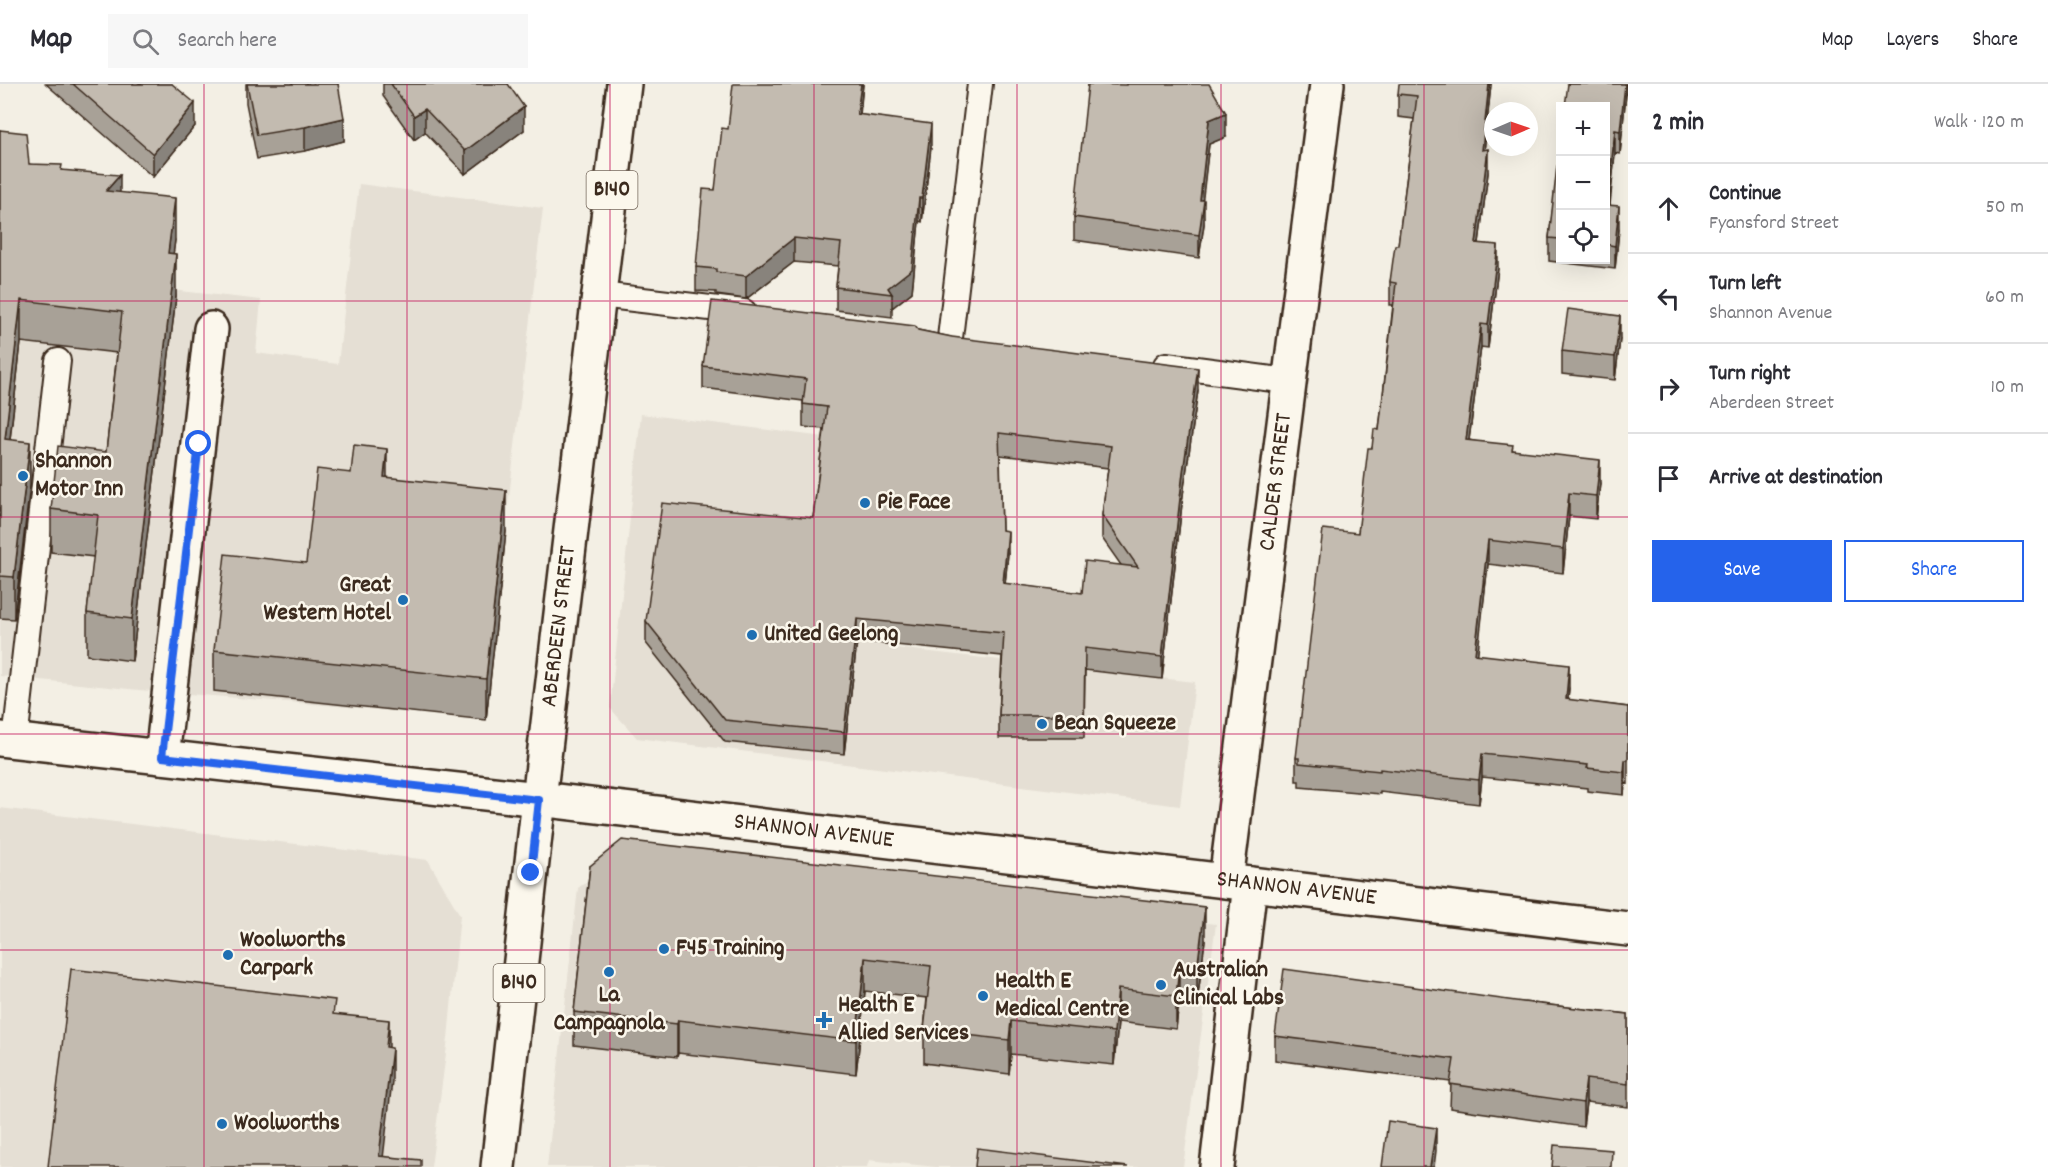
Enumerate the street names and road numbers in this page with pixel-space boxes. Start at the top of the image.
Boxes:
road number: B140 [586,171,638,209]
street label: CALDER STREET [1251,411,1302,553]
street label: ABERDEEN STREET [533,544,586,709]
street label: SHANNON AVENUE [732,805,896,858]
street label: SHANNON AVENUE [1214,863,1378,916]
road number: B140 [494,964,544,1002]

